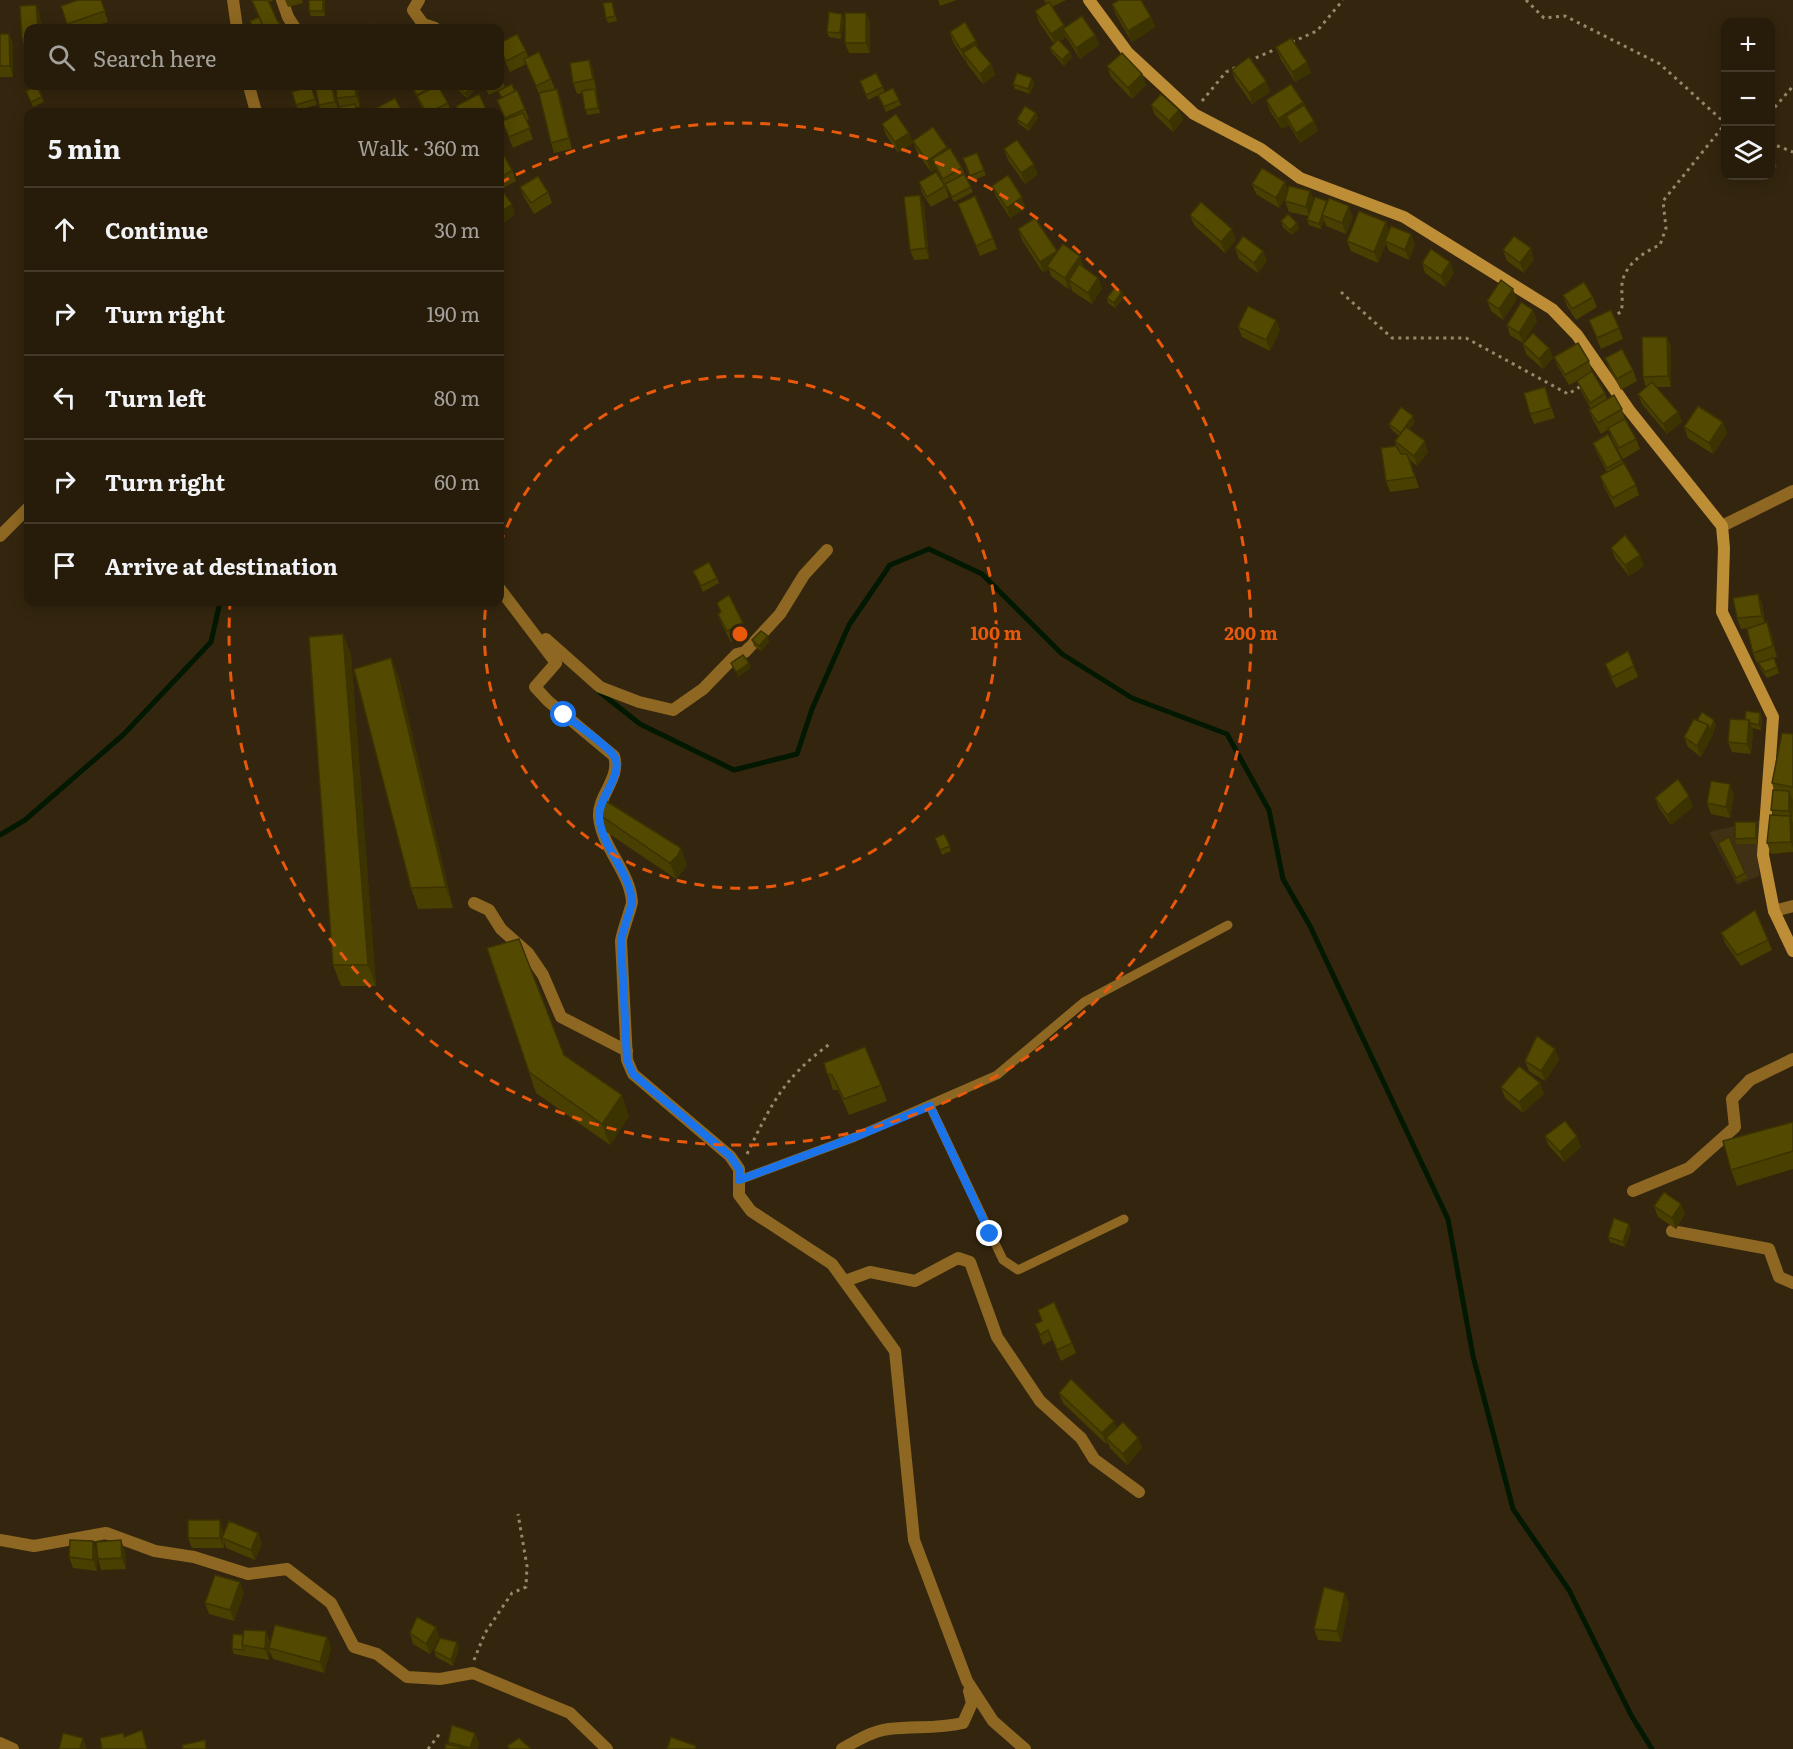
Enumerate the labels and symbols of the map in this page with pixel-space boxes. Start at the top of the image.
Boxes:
text: 100 m [970,619,1022,646]
text: 200 m [1224,619,1278,646]
centre of rings [730,624,750,644]
route start [550,701,576,727]
route end [976,1220,1002,1246]

